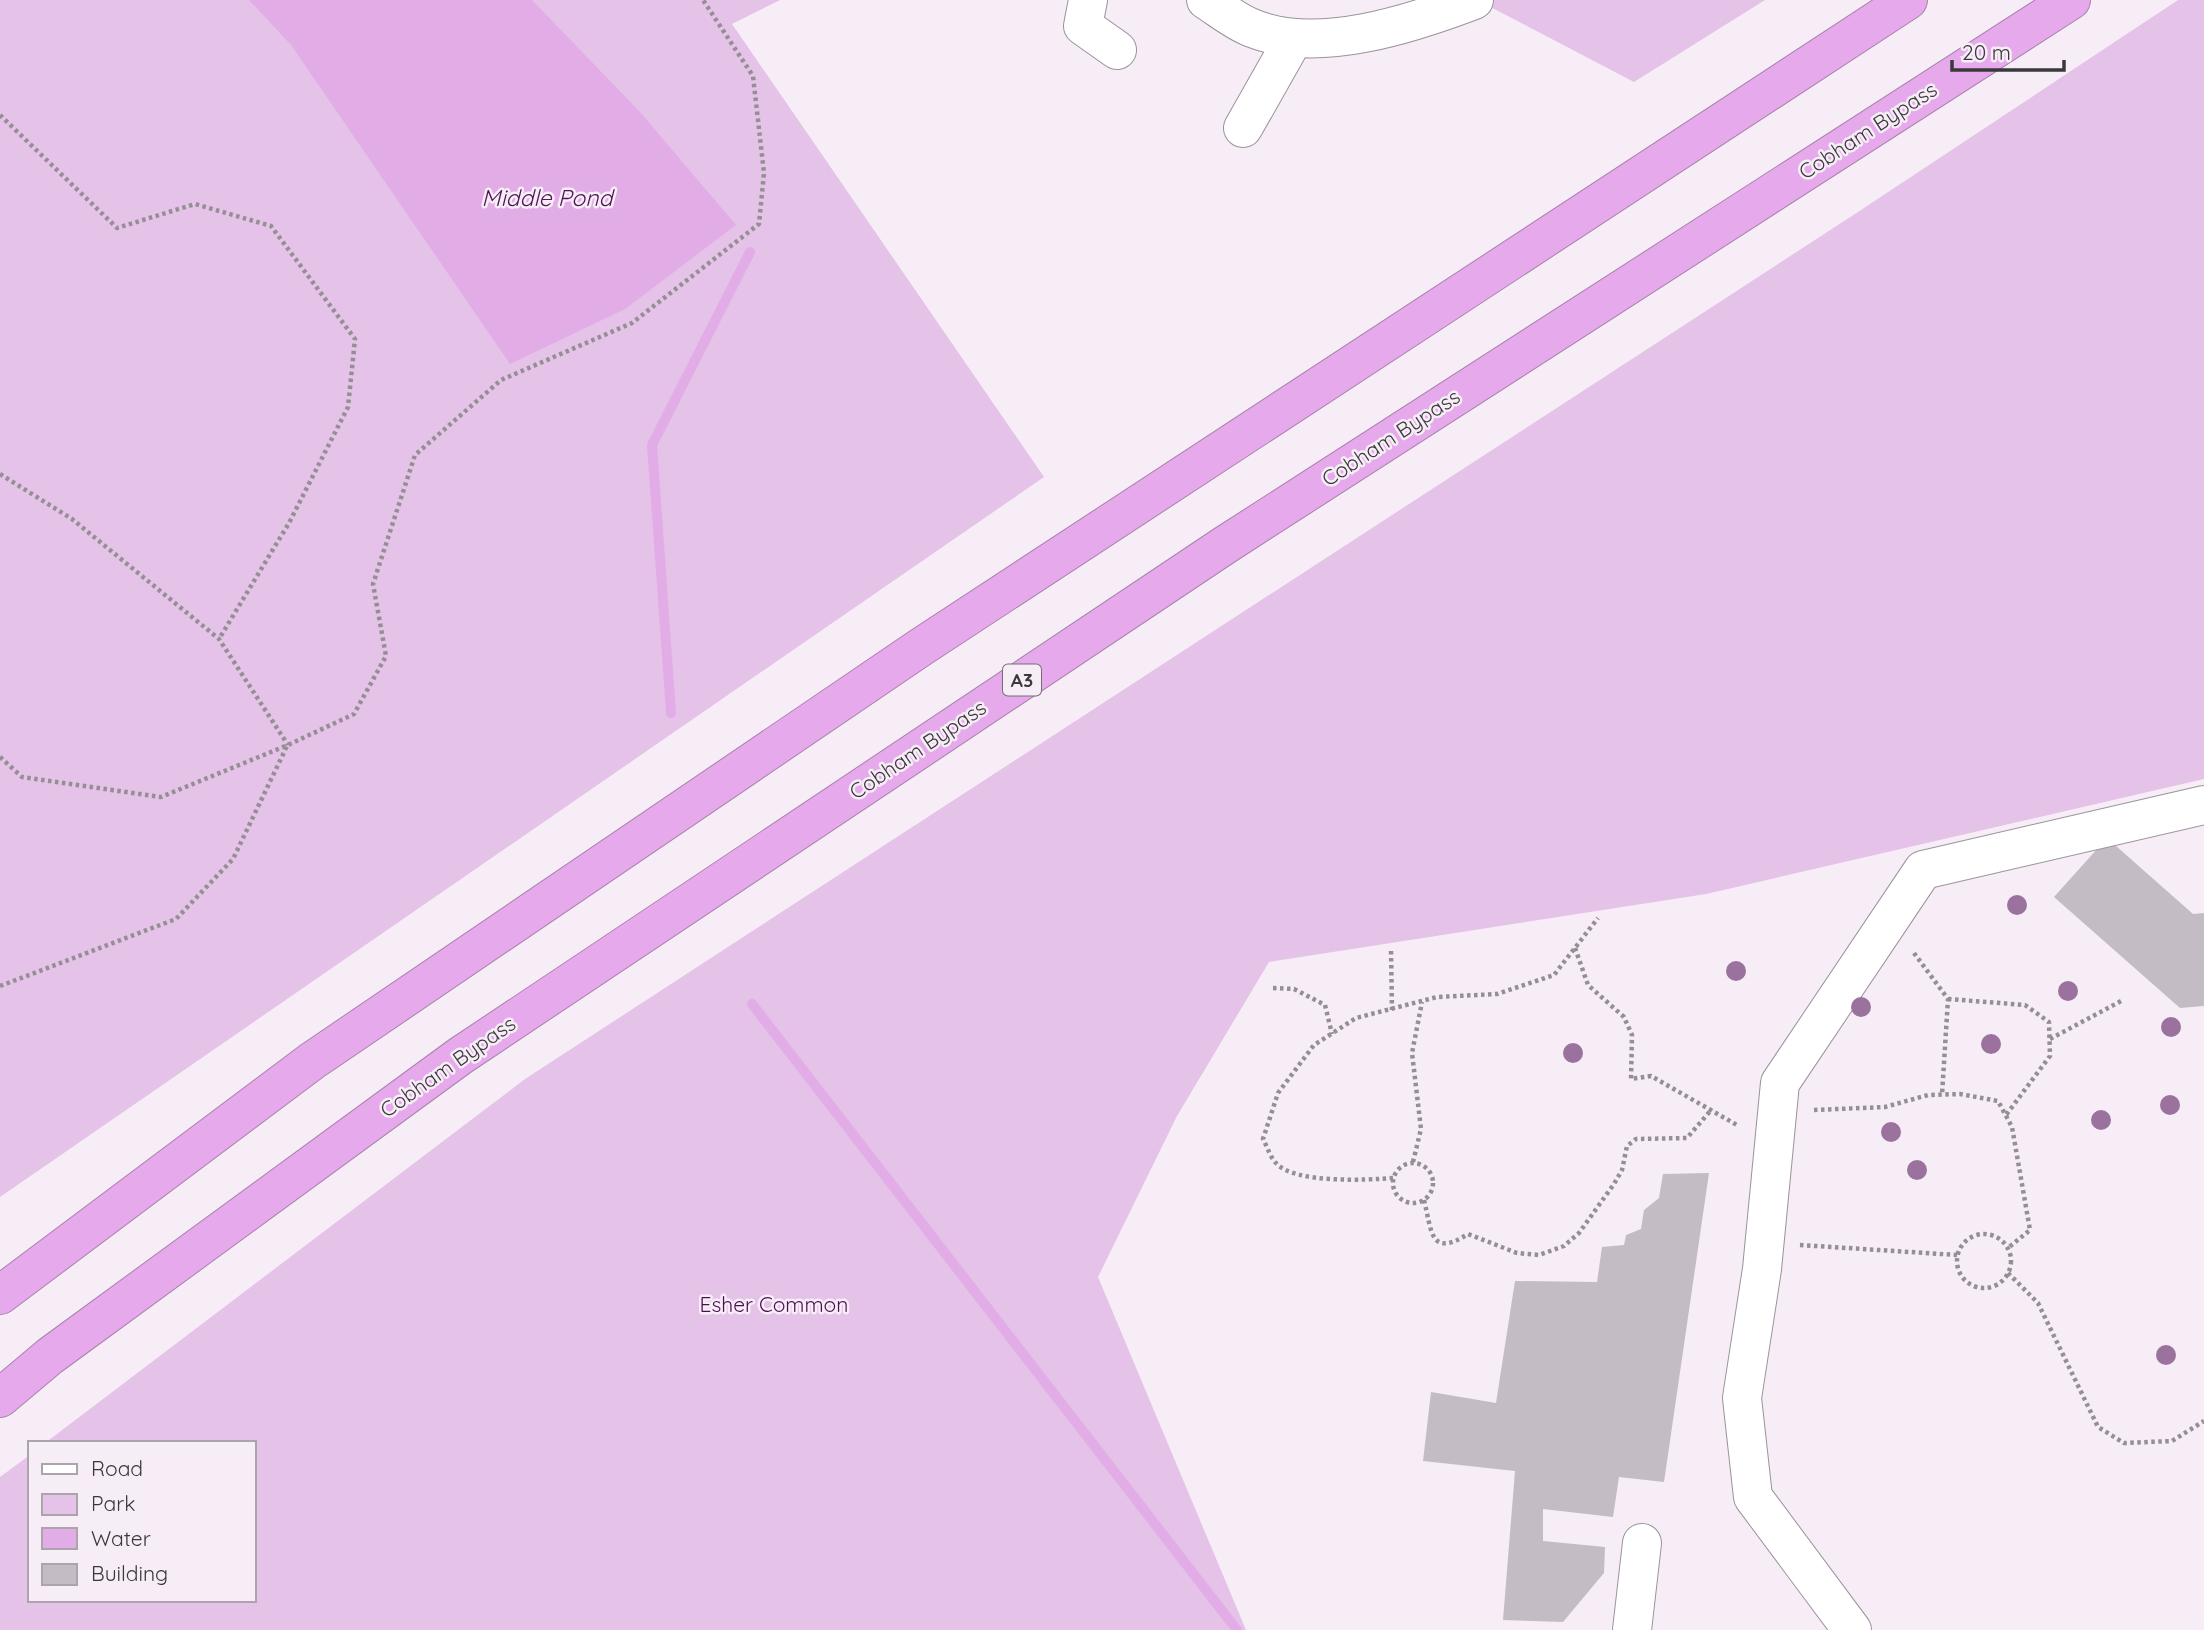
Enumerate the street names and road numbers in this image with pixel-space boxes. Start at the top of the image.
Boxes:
street label: Cobham Bypass [1794,76,1941,184]
street label: Cobham Bypass [1317,383,1464,491]
road number: A3 [1003,664,1041,695]
street label: Cobham Bypass [844,694,991,805]
street label: Cobham Bypass [375,1010,520,1123]

